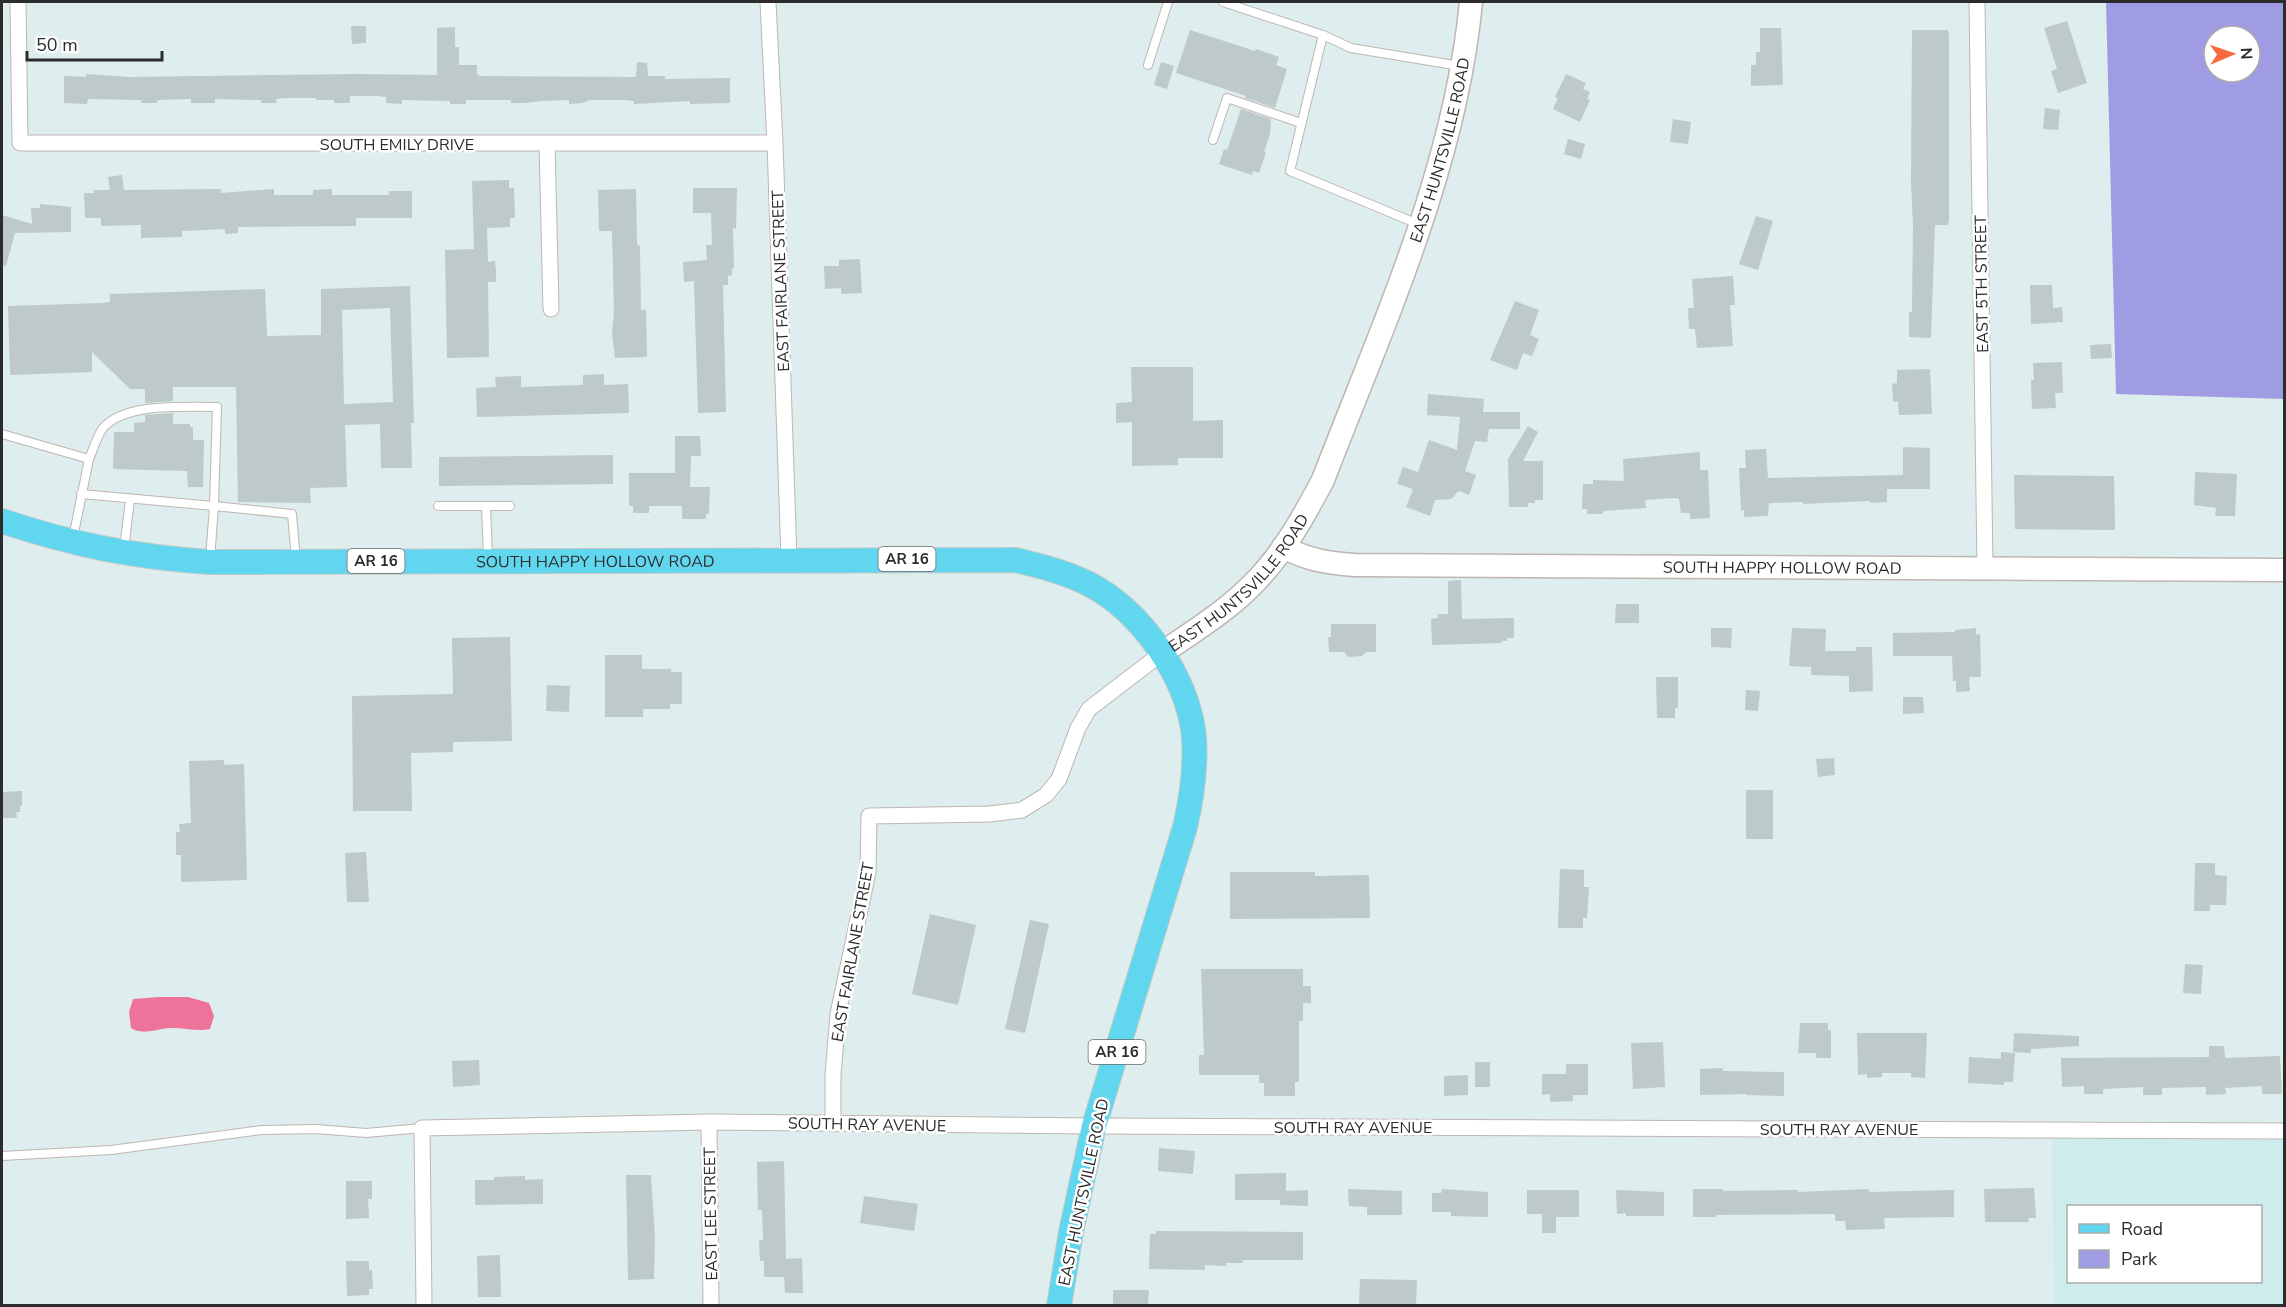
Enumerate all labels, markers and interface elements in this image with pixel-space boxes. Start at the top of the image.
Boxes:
scale bar [27,24,162,62]
north arrow [2202,24,2262,84]
text: 50 m [36,33,78,57]
text: N [2235,47,2257,60]
street label: EAST HUNTSVILLE ROAD [1405,56,1475,246]
street label: SOUTH EMILY DRIVE [320,134,474,156]
street label: EAST FAIRLANE STREET [767,189,795,372]
street label: EAST 5TH STREET [1970,215,1994,353]
street label: EAST HUNTSVILLE ROAD [1164,510,1314,658]
road number: AR 16 [878,547,936,571]
road number: AR 16 [348,549,404,573]
street label: SOUTH HAPPY HOLLOW ROAD [476,551,715,573]
street label: SOUTH HAPPY HOLLOW ROAD [1663,557,1902,580]
street label: EAST FAIRLANE STREET [826,860,880,1044]
road number: AR 16 [1088,1040,1146,1064]
street label: EAST HUNTSVILLE ROAD [1053,1097,1115,1288]
street label: SOUTH RAY AVENUE [788,1113,946,1137]
street label: SOUTH RAY AVENUE [1274,1117,1432,1139]
street label: SOUTH RAY AVENUE [1760,1119,1918,1141]
street label: EAST LEE STREET [699,1147,723,1281]
legend [2067,1205,2262,1283]
text: Road [2121,1217,2163,1241]
text: Park [2121,1247,2158,1271]

